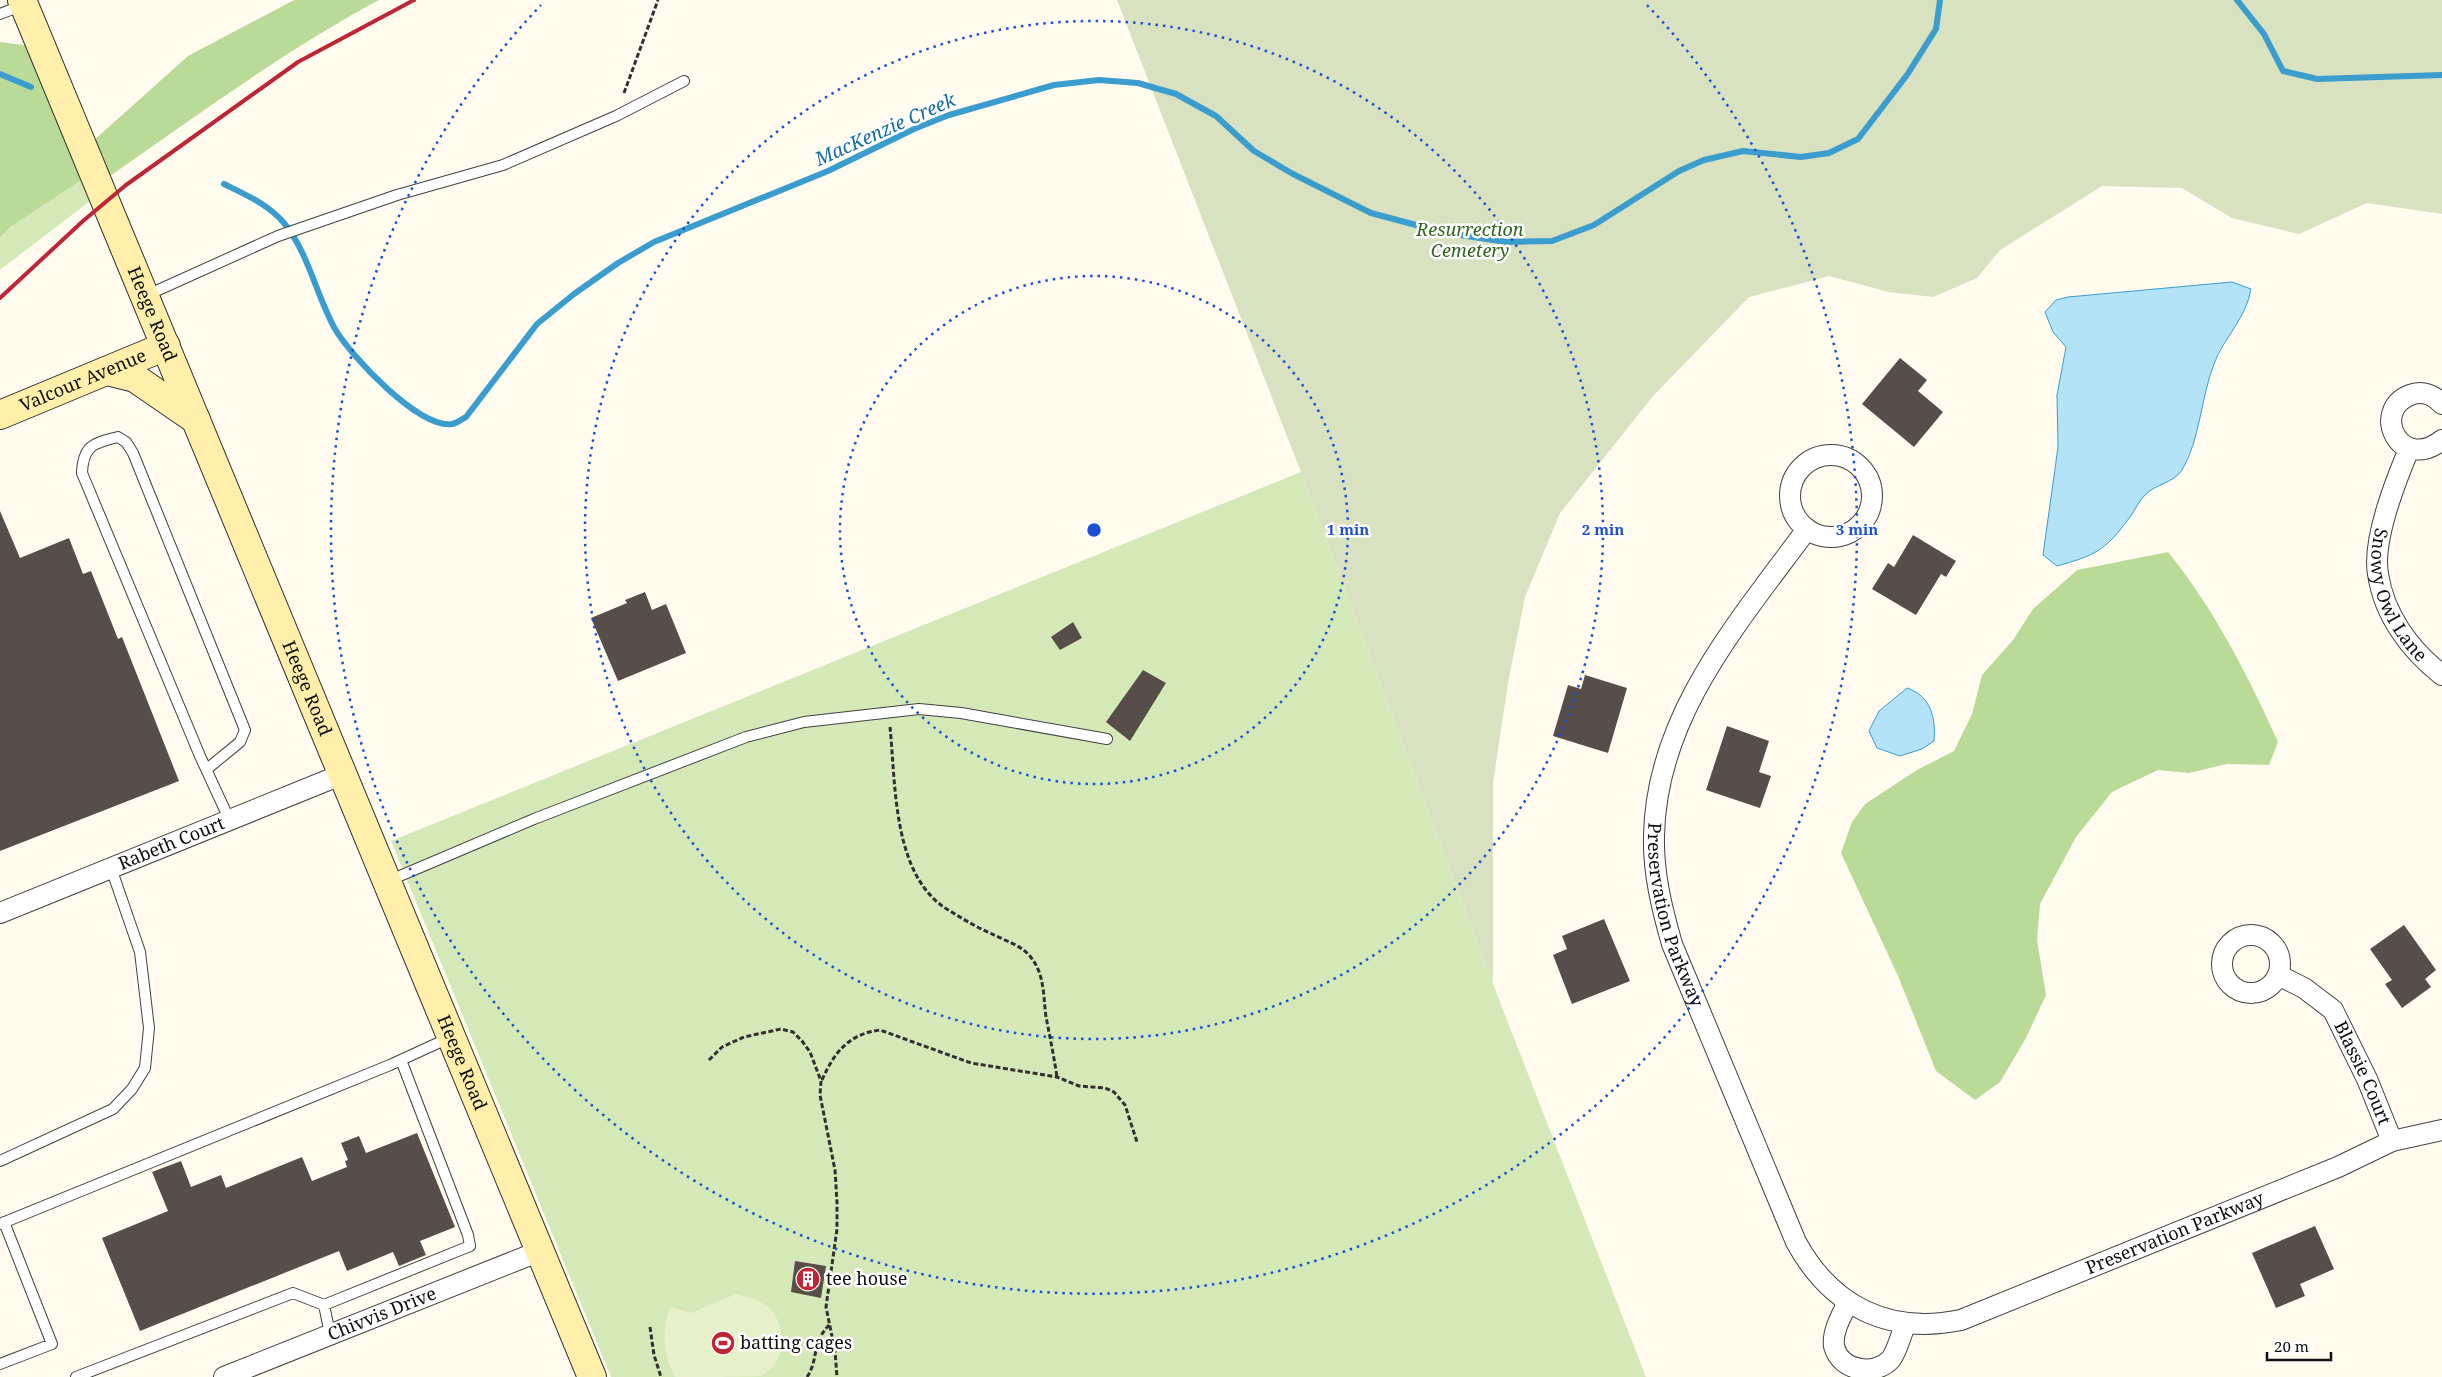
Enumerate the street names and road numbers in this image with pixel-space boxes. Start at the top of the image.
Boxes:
street label: Heege Road [123,263,183,365]
street label: Valcour Avenue [16,343,150,417]
street label: Snowy Owl Lane [2366,526,2433,666]
street label: Heege Road [277,637,338,739]
street label: Rabeth Court [114,810,228,875]
street label: Preservation Parkway [1643,822,1710,1011]
street label: Heege Road [432,1011,493,1113]
street label: Blassie Court [2329,1017,2397,1128]
street label: Preservation Parkway [2082,1185,2268,1279]
street label: Chivvis Drive [324,1281,439,1346]

